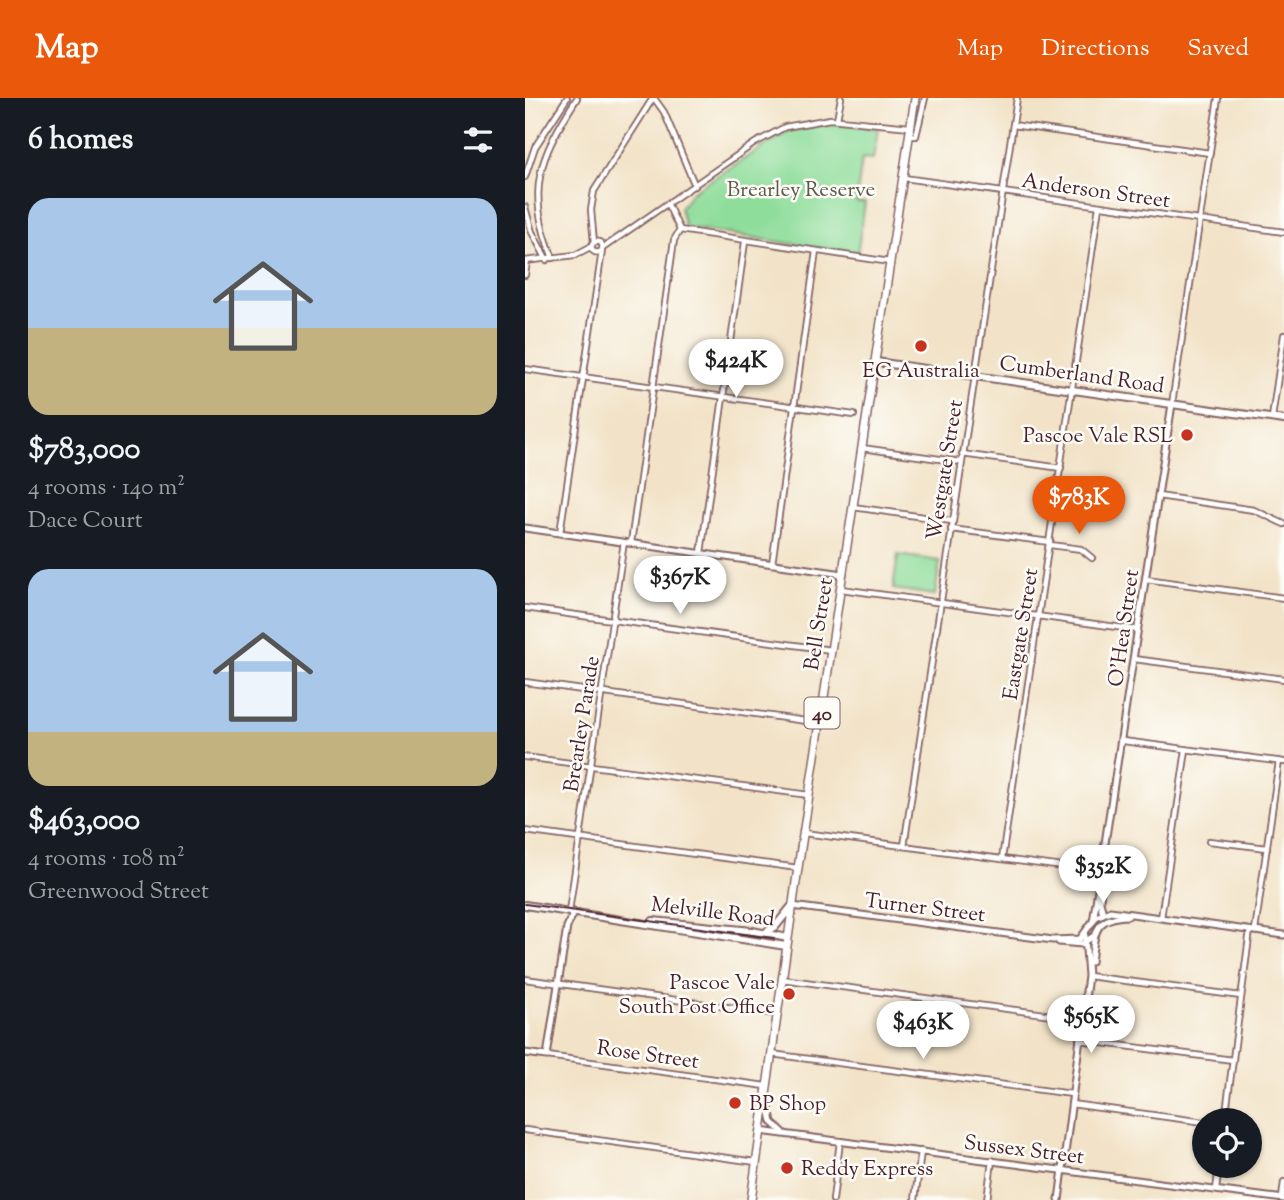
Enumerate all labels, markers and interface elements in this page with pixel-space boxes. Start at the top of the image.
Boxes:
text: Map [35,25,99,73]
text: Map [957,32,1003,66]
text: Directions [1041,32,1149,66]
text: Saved [1187,32,1249,66]
text: 6 homes [28,119,133,162]
icon: filters [459,121,497,159]
street label: Anderson Street [1020,167,1172,217]
park label: Brearley Reserve [727,176,875,206]
icon: home [200,243,326,369]
marker: EG Australia [913,338,929,354]
pin: $424K [687,340,785,399]
text: $424K [705,345,767,378]
street label: Cumberland Road [997,350,1166,402]
place label: EG Australia [862,357,980,387]
street label: Westgate Street [920,398,972,543]
place label: Pascoe Vale RSL [1023,422,1173,452]
marker: Pascoe Vale RSL [1179,427,1195,443]
text: $783,000 [28,429,140,472]
text: 4 rooms · 140 m² [28,472,185,505]
pin: $783K [1030,476,1128,536]
text: $783K [1048,482,1110,515]
text: Dace Court [28,505,143,538]
pin: $367K [631,556,729,616]
text: $367K [650,562,710,595]
street label: Eastgate Street [997,566,1047,702]
street label: O'Hea Street [1102,568,1148,689]
street label: Bell Street [798,576,842,673]
icon: home [200,614,326,740]
street label: Brearley Parade [557,654,609,795]
road number: 40 [805,698,839,728]
text: $463,000 [28,800,140,843]
text: 4 rooms · 108 m² [28,843,185,876]
pin: $352K [1054,846,1152,905]
text: $352K [1075,851,1131,884]
text: Greenwood Street [28,876,209,909]
street label: Turner Street [863,887,987,931]
street label: Melville Road [649,891,776,935]
place label: Pascoe Vale South Post Office [619,969,775,1023]
marker: Pascoe Vale South Post Office [781,986,797,1002]
pin: $565K [1042,996,1140,1055]
text: $565K [1063,1001,1119,1034]
pin: $463K [874,1002,972,1061]
text: $463K [892,1007,954,1040]
street label: Rose Street [595,1034,701,1078]
place label: BP Shop [749,1090,826,1120]
marker: BP Shop [727,1095,743,1111]
map controls [1192,1108,1262,1178]
button: locate [1192,1108,1262,1178]
street label: Sussex Street [962,1129,1086,1173]
place label: Reddy Express [801,1155,933,1185]
marker: Reddy Express [779,1160,795,1176]

